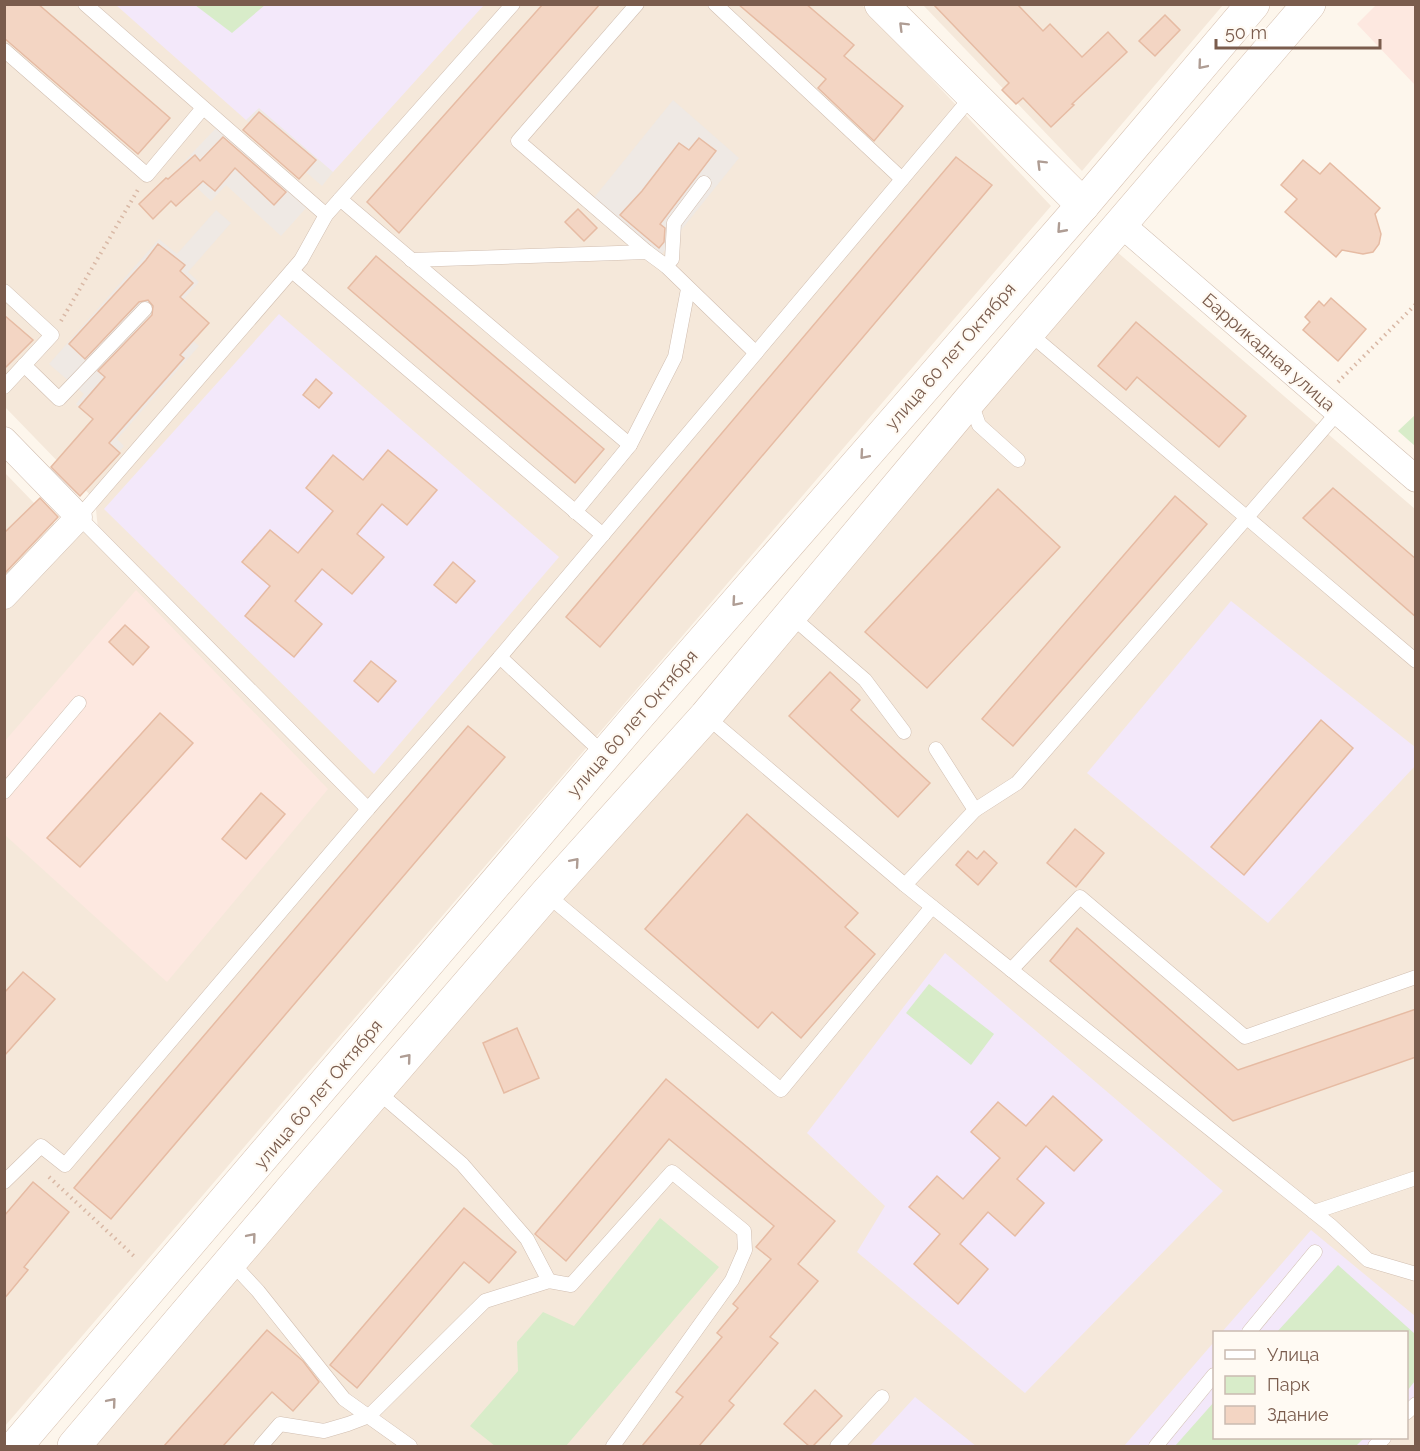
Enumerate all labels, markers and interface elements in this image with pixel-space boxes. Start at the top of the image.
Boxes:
scale bar [1216,12,1380,50]
text: 50 m [1225,22,1267,43]
one-way arrow [900,23,911,34]
one-way arrow [1198,58,1209,69]
one-way arrow [1038,160,1049,171]
one-way arrow [1057,222,1068,233]
street label: улица 60 лет Октября [880,278,1020,434]
street label: Баррикадная улица [1198,289,1340,415]
one-way arrow [860,448,871,459]
one-way arrow [733,596,744,607]
street label: улица 60 лет Октября [562,645,702,801]
one-way arrow [568,858,579,869]
street label: улица 60 лет Октября [250,1015,386,1173]
one-way arrow [400,1054,411,1065]
one-way arrow [244,1233,255,1244]
legend [1213,1331,1408,1439]
text: Улица [1267,1344,1319,1365]
text: Парк [1267,1374,1310,1395]
one-way arrow [105,1398,116,1409]
text: Здание [1267,1404,1329,1425]

